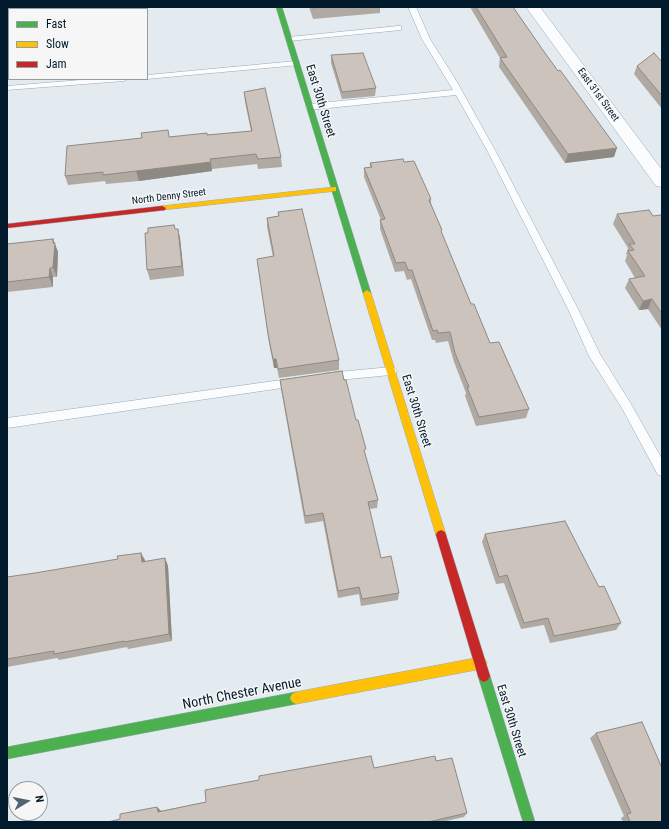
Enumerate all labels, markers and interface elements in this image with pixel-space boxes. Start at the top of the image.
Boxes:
legend [8,8,148,80]
text: Fast [46,17,66,31]
text: Slow [46,37,69,51]
text: Jam [46,57,67,71]
street label: East 30th Street [302,63,338,139]
street label: East 31st Street [575,66,621,124]
street label: North Denny Street [131,187,207,207]
street label: East 30th Street [398,373,434,449]
street label: North Chester Avenue [181,674,303,714]
street label: East 30th Street [493,683,529,759]
north arrow [8,781,48,821]
text: N [32,795,46,803]

